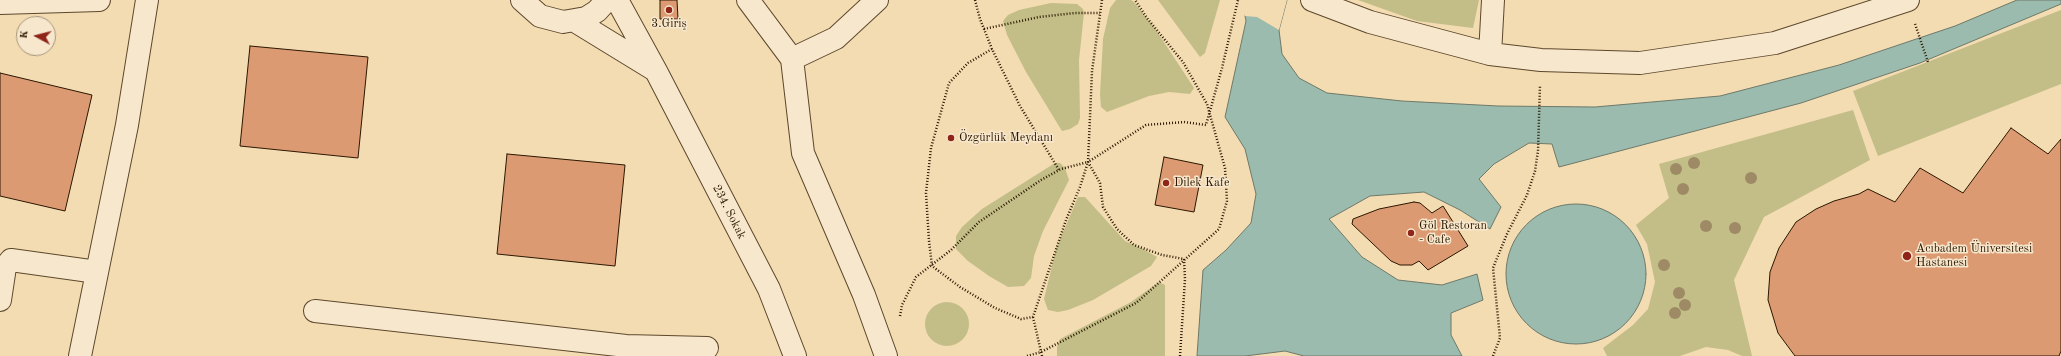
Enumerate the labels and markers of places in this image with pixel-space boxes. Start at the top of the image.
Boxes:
marker: 3.Giriş [664,5,674,15]
place label: 3.Giriş [651,17,687,31]
place label: Özgürlük Meydanı [959,131,1053,145]
marker: Özgürlük Meydanı [946,133,956,143]
place label: Dilek Kafe [1174,176,1229,190]
marker: Dilek Kafe [1161,178,1171,188]
place label: Göl Restoran - Cafe [1419,219,1487,247]
marker: Göl Restoran - Cafe [1406,228,1416,238]
place label: Acıbadem Üniversitesi Hastanesi [1916,242,2032,270]
marker: Acıbadem Üniversitesi Hastanesi [1901,250,1913,262]

